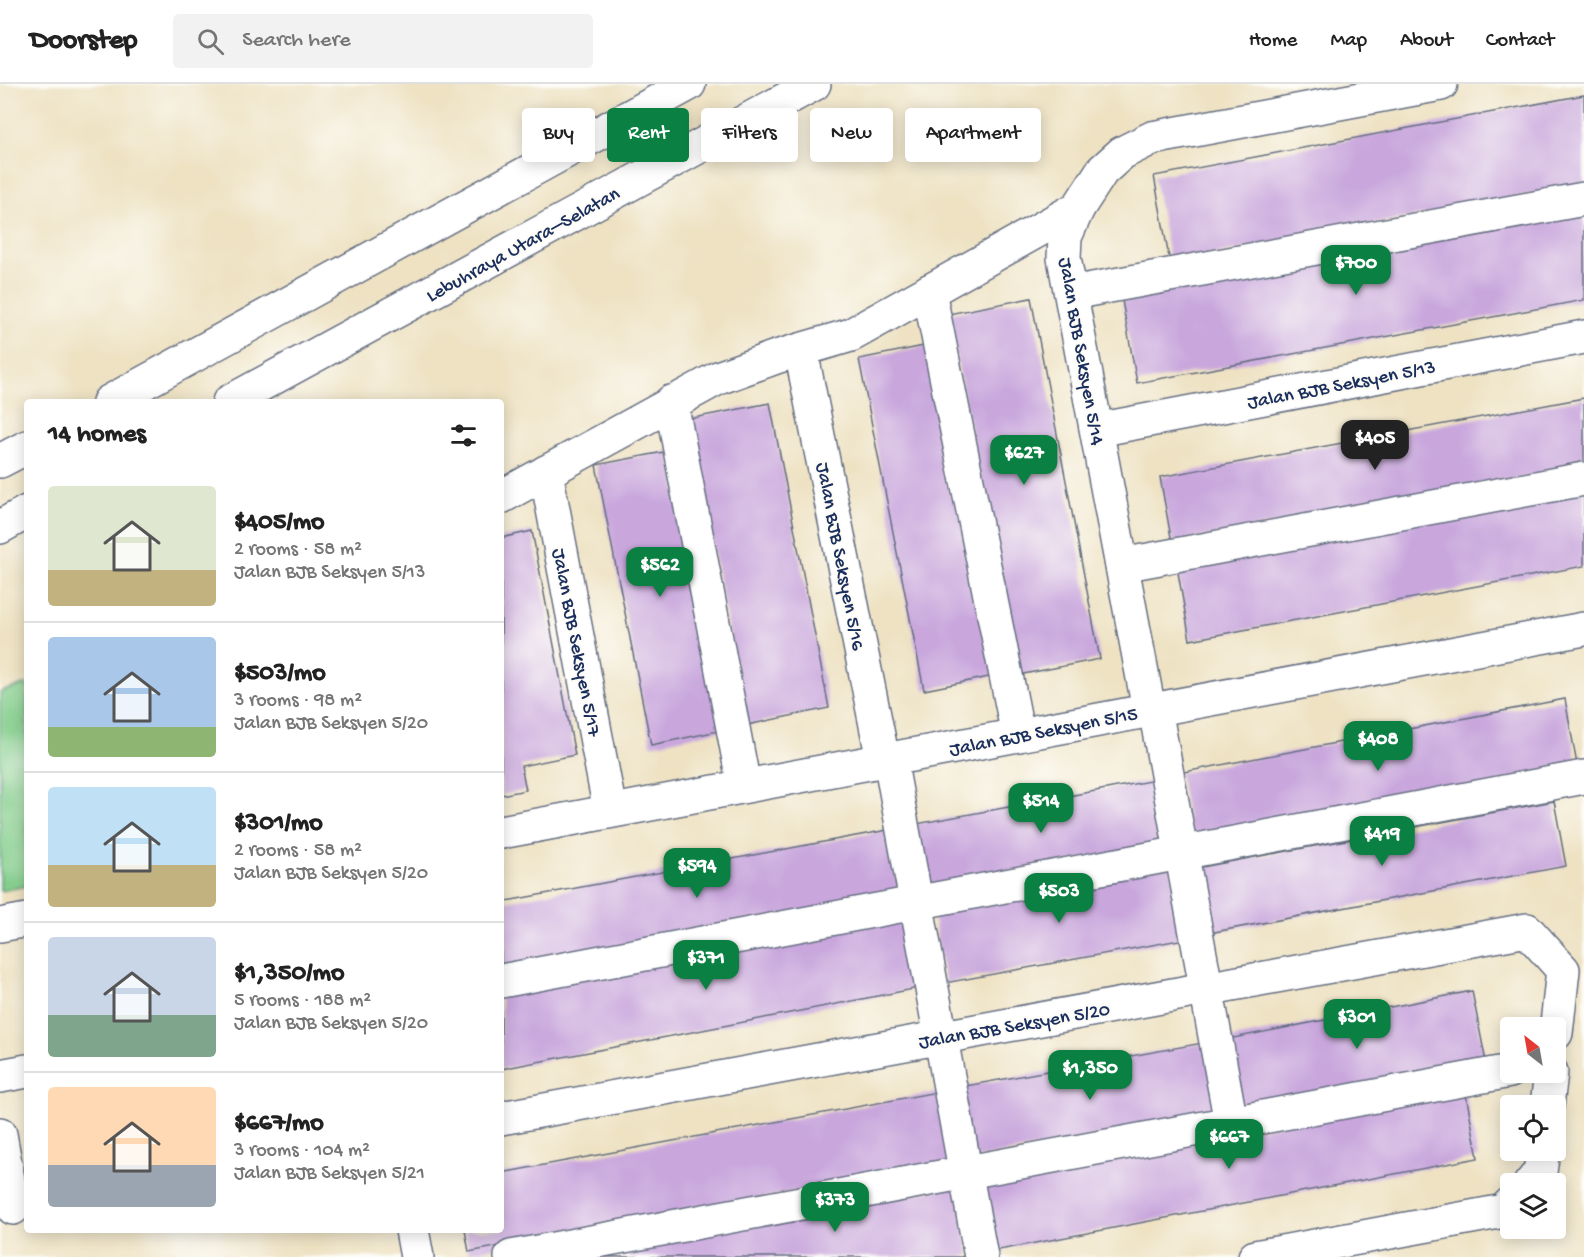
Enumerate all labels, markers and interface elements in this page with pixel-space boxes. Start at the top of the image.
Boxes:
search box [173,14,593,68]
text: Doorstep [30,25,137,58]
icon: search [194,25,227,58]
text: Search here [242,28,351,54]
text: Home [1249,29,1297,54]
text: Map [1330,29,1367,54]
text: About [1400,29,1453,54]
text: Contact [1486,29,1554,54]
chip: Buy [522,108,595,162]
chip: Rent [607,108,689,162]
chip: Filters [701,108,798,162]
chip: New [810,108,893,162]
chip: Apartment [905,108,1041,162]
street label: Lebuhraya Utara–Selatan [423,183,625,309]
pin: $700 [1320,245,1392,296]
text: $700 [1335,253,1377,276]
street label: Jalan BJB Seksyen 5/14 [1052,256,1108,448]
street label: Jalan BJB Seksyen 5/13 [1246,357,1438,416]
icon: filters [447,419,480,452]
text: 14 homes [48,420,146,451]
pin: $405 [1339,420,1411,471]
text: $405 [1355,428,1395,451]
pin: $627 [988,435,1060,486]
text: $627 [1004,443,1044,466]
street label: Jalan BJB Seksyen 5/16 [809,461,868,653]
text: $405/mo [234,508,325,539]
icon: home [96,510,168,582]
text: 2 rooms · 58 m² [234,539,362,562]
street label: Jalan BJB Seksyen 5/17 [545,547,604,739]
pin: $562 [624,547,696,598]
text: $562 [640,555,680,578]
text: Jalan BJB Seksyen 5/13 [234,562,425,585]
text: $503/mo [234,659,326,690]
icon: home [96,661,168,733]
text: 3 rooms · 98 m² [234,690,362,713]
street label: Jalan BJB Seksyen 5/15 [948,704,1140,763]
text: Jalan BJB Seksyen 5/20 [234,713,428,736]
pin: $408 [1342,721,1414,772]
text: $408 [1358,729,1398,752]
pin: $514 [1005,783,1077,834]
text: $514 [1022,791,1060,814]
text: $301/mo [234,809,323,840]
icon: home [96,811,168,883]
pin: $419 [1346,816,1418,867]
text: $419 [1364,824,1400,847]
text: 2 rooms · 58 m² [234,840,362,863]
pin: $594 [661,848,733,899]
text: $594 [678,856,716,879]
text: Jalan BJB Seksyen 5/20 [234,863,428,886]
pin: $503 [1023,873,1095,924]
text: $503 [1038,881,1080,904]
pin: $371 [670,940,742,991]
text: $371 [687,948,725,971]
text: $1,350/mo [234,959,344,990]
icon: home [96,961,168,1033]
text: 5 rooms · 188 m² [234,990,371,1013]
street label: Jalan BJB Seksyen 5/20 [917,999,1112,1056]
pin: $301 [1321,999,1393,1050]
text: $301 [1338,1007,1376,1030]
text: Jalan BJB Seksyen 5/20 [234,1013,428,1036]
north arrow [1500,1017,1566,1083]
map controls [1500,1017,1566,1239]
pin: $1,350 [1041,1050,1139,1101]
text: $1,350 [1062,1058,1118,1081]
button: locate [1500,1095,1566,1161]
text: $667/mo [234,1109,324,1140]
icon: home [96,1111,168,1183]
pin: $667 [1193,1119,1265,1170]
text: $667 [1209,1127,1249,1150]
text: 3 rooms · 104 m² [234,1140,370,1163]
text: Jalan BJB Seksyen 5/21 [234,1163,425,1186]
button: layers [1500,1173,1566,1239]
pin: $373 [799,1182,871,1233]
text: $373 [815,1190,855,1213]

